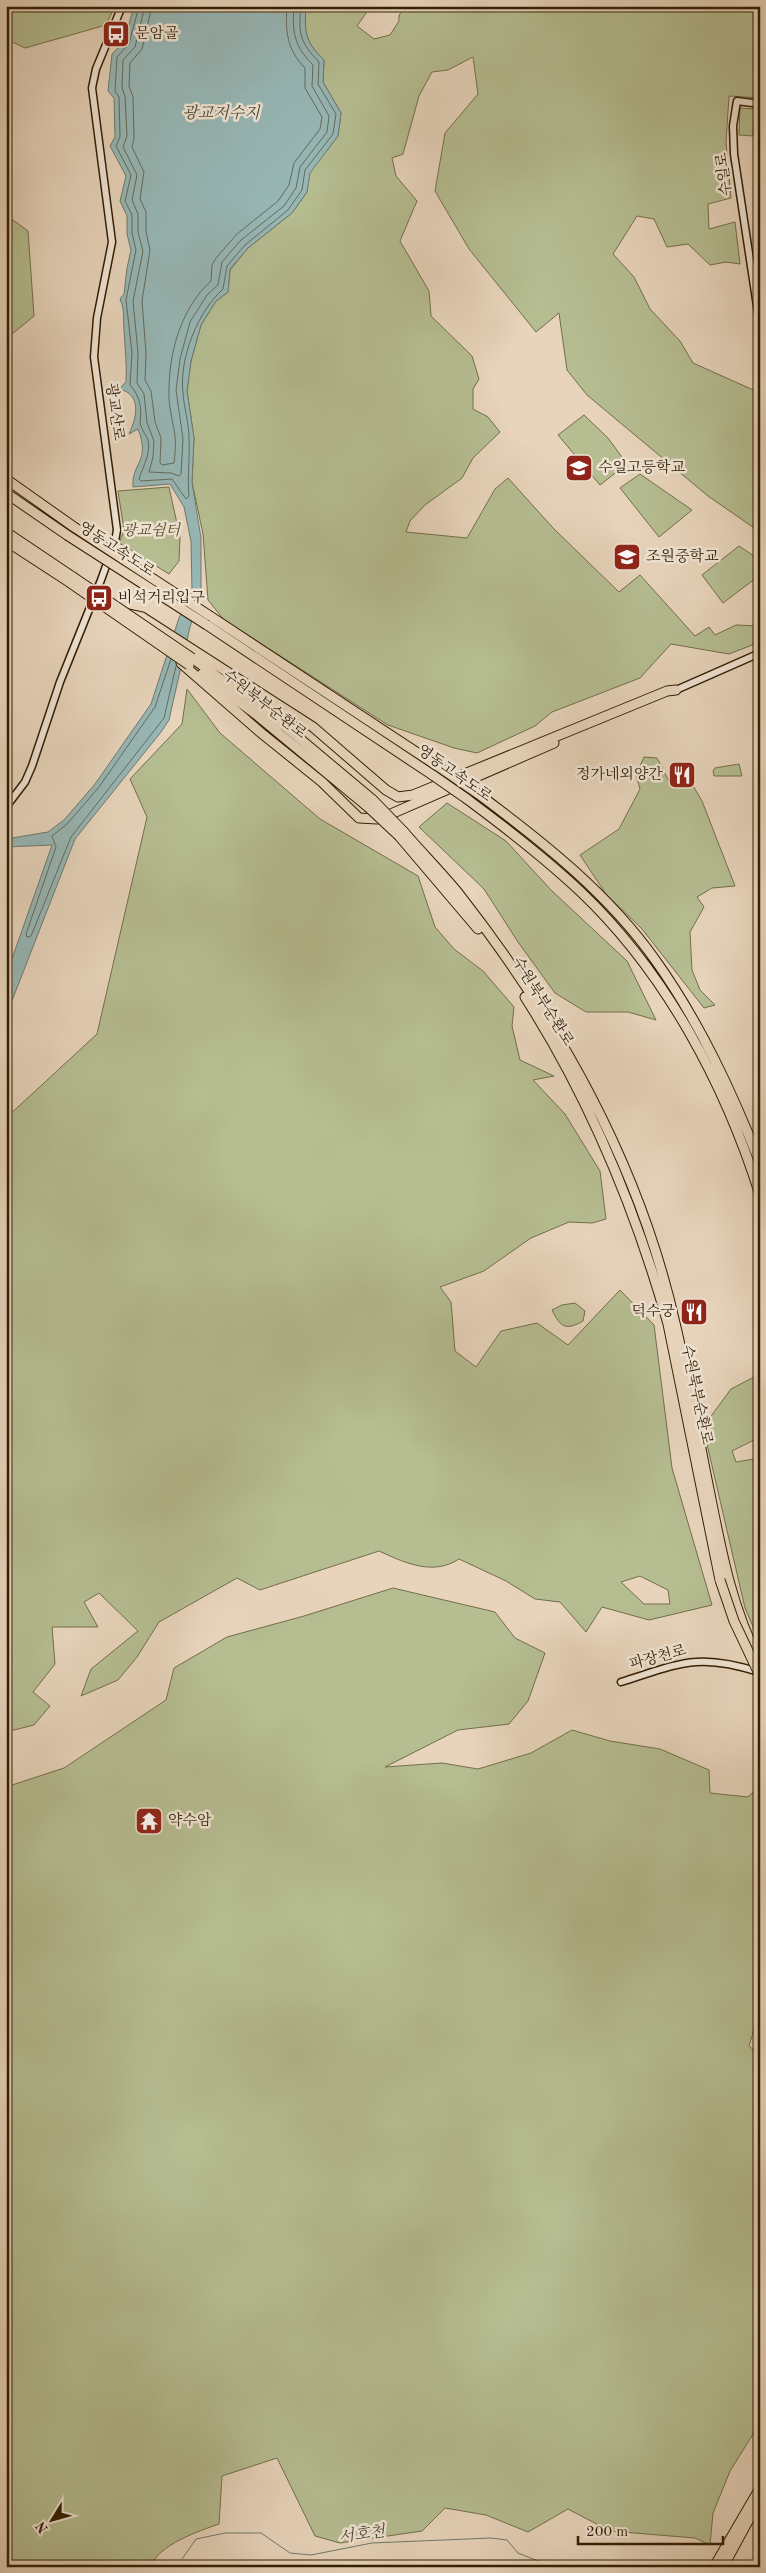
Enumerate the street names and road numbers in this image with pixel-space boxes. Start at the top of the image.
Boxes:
street label: 수일로 [713,151,735,197]
street label: 광교산로 [103,382,128,442]
street label: 영동고속도로 [75,518,158,580]
street label: 수원북부순환로 [219,666,311,742]
street label: 영동고속도로 [414,741,495,805]
street label: 수원북부순환로 [509,953,578,1049]
street label: 수원북부순환로 [678,1343,717,1447]
street label: 파장천로 [628,1641,688,1673]

